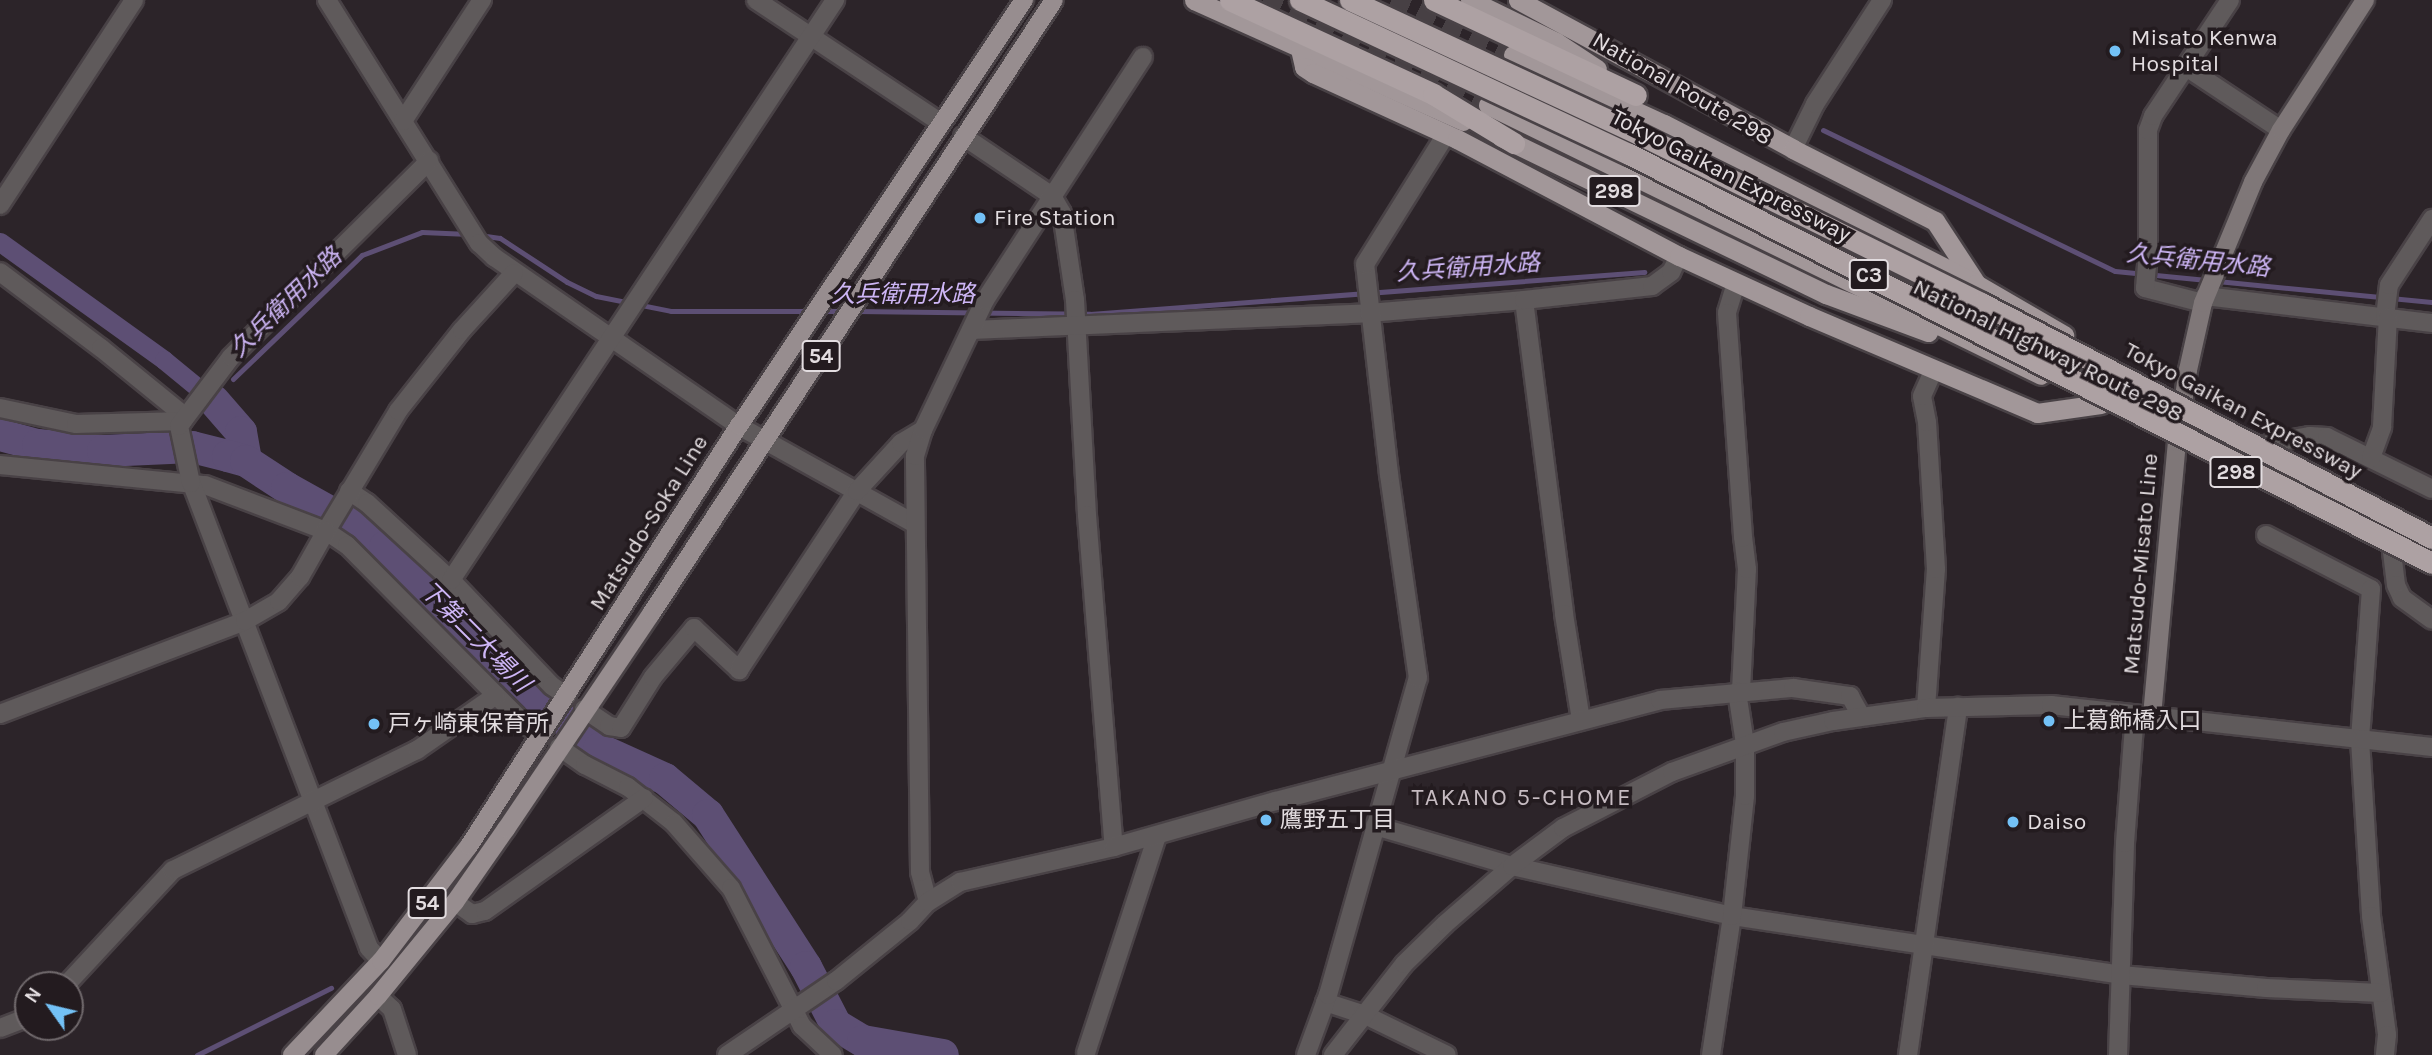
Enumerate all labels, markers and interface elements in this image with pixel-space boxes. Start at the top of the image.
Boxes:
place label: Misato Kenwa Hospital [2131,24,2278,78]
street label: National Route 298 [1588,26,1776,152]
marker: Misato Kenwa Hospital [2105,41,2125,61]
street label: Tokyo Gaikan Expressway [1607,103,1855,249]
road number: 298 [1586,174,1642,208]
place label: Fire Station [994,204,1116,232]
marker: Fire Station [972,210,988,226]
water label: 久兵衛用水路 [2125,239,2271,283]
water label: 久兵衛用水路 [224,243,348,363]
water label: 久兵衛用水路 [1395,249,1541,287]
road number: C3 [1848,258,1890,292]
street label: National Highway Route 298 [1909,274,2187,428]
water label: 久兵衛用水路 [831,281,975,309]
street label: Tokyo Gaikan Expressway [2119,337,2367,485]
road number: 54 [800,338,842,374]
street label: Matsudo-Soka Line [584,430,714,616]
street label: Matsudo-Misato Line [2118,452,2164,676]
road number: 298 [2208,454,2264,490]
water label: 下第二大場川 [414,576,536,698]
place label: 上葛飾橋入口 [2063,707,2201,735]
place label: 戸ヶ崎東保育所 [388,710,549,738]
marker: 上葛飾橋入口 [2041,713,2057,729]
marker: 戸ヶ崎東保育所 [366,716,382,732]
district label: TAKANO 5-CHOME [1413,784,1631,812]
place label: 鷹野五丁目 [1280,806,1395,834]
place label: Daiso [2027,808,2086,836]
marker: 鷹野五丁目 [1258,812,1274,828]
marker: Daiso [2005,814,2021,830]
road number: 54 [406,886,448,920]
north arrow [14,971,84,1041]
text: N [20,984,46,1007]

